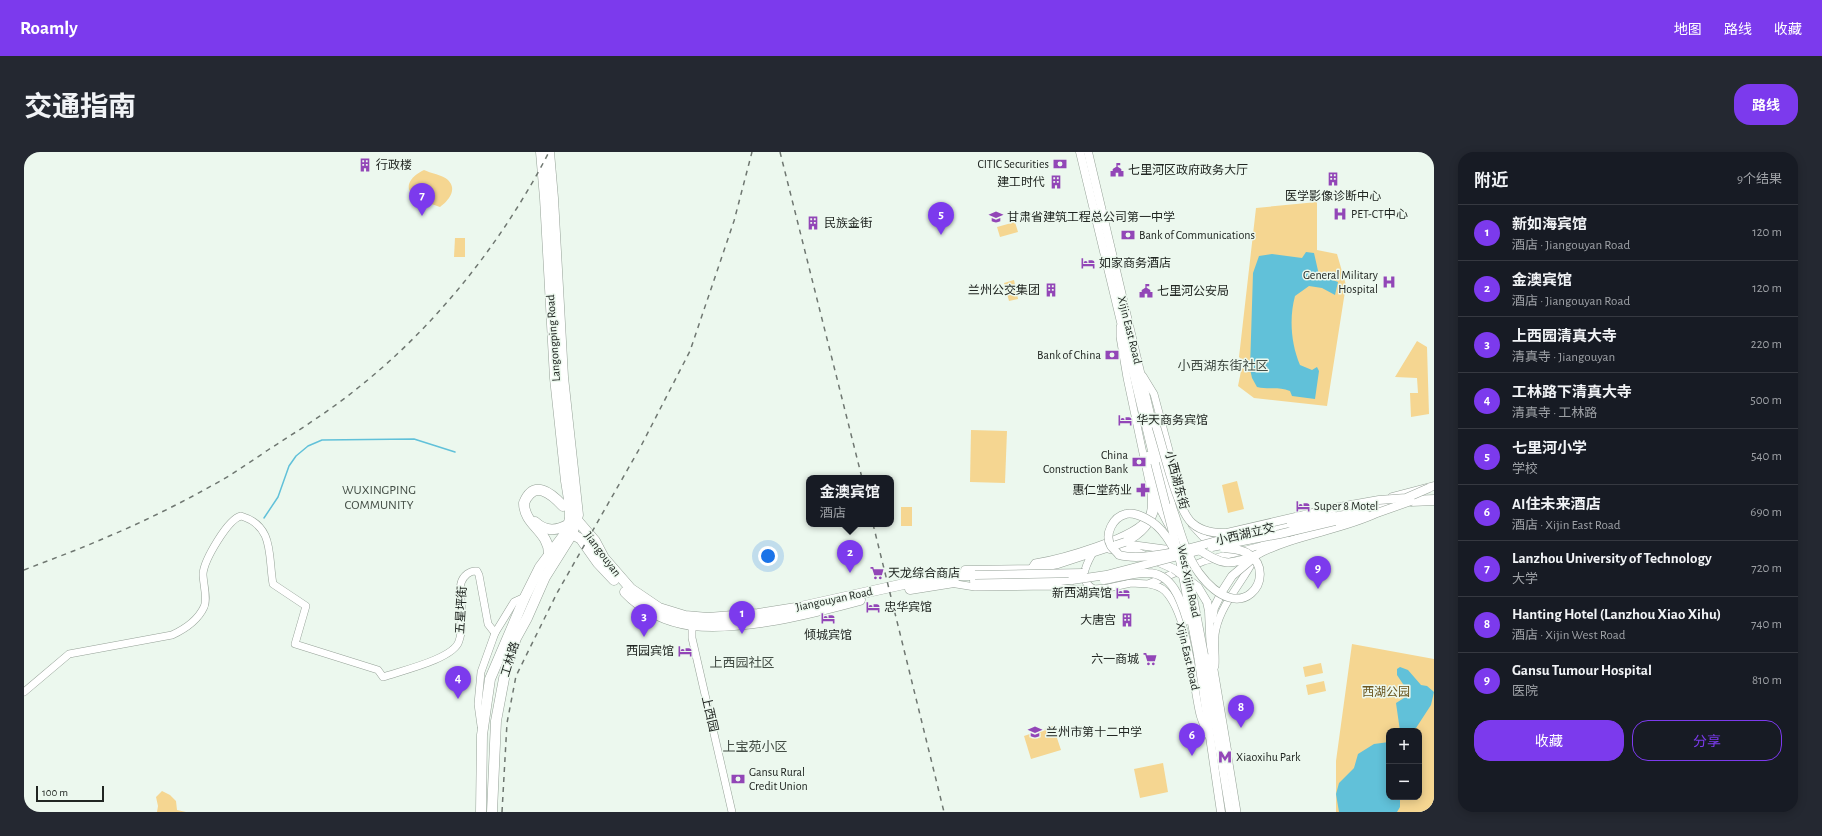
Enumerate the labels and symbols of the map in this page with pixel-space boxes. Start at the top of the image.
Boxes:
bank icon: CITIC Securities [1052,156,1068,172]
building icon: 行政楼 [357,157,373,173]
place label: 行政楼 [376,158,412,171]
place label: CITIC Securities [978,158,1049,170]
public building icon: 七里河区政府政务大厅 [1109,162,1125,178]
place label: 七里河区政府政务大厅 [1128,163,1248,176]
building icon: 医学影像诊断中心 [1325,171,1341,187]
building icon: 建工时代 [1048,174,1064,190]
place label: 建工时代 [997,175,1045,188]
pin: 7 [409,183,435,216]
place label: 医学影像诊断中心 [1285,189,1381,202]
pin: 5 [928,202,954,235]
hospital icon: PET-CT中心 [1332,206,1348,222]
place label: PET-CT中心 [1351,208,1408,220]
school or university icon: 甘肃省建筑工程总公司第一中学 [988,209,1004,225]
place label: 甘肃省建筑工程总公司第一中学 [1007,210,1175,223]
building icon: 民族金街 [805,215,821,231]
place label: 民族金街 [824,216,872,229]
bank icon: Bank of Communications [1120,227,1136,243]
place label: Bank of Communications [1139,229,1255,241]
hotel icon: 如家商务酒店 [1080,255,1096,271]
place label: 如家商务酒店 [1099,256,1171,269]
place label: General Military Hospital [1303,269,1378,295]
hospital icon: General Military Hospital [1381,274,1397,290]
building icon: 兰州公交集团 [1043,282,1059,298]
place label: 兰州公交集团 [968,283,1040,296]
public building icon: 七里河公安局 [1138,283,1154,299]
place label: 七里河公安局 [1157,284,1229,297]
street label: Langongping Road [544,294,562,382]
street label: Xijin East Road [1115,295,1144,365]
bank icon: Bank of China [1104,347,1120,363]
place label: Bank of China [1037,349,1101,361]
district label: 小西湖东街社区 [1177,359,1269,373]
hotel icon: 华天商务宾馆 [1117,412,1133,428]
place label: 华天商务宾馆 [1136,413,1208,426]
place label: China Construction Bank [1043,449,1129,475]
street label: 小西湖东街 [1163,449,1192,511]
bank icon: China Construction Bank [1131,454,1147,470]
pharmacy icon: 惠仁堂药业 [1135,482,1151,498]
place label: 惠仁堂药业 [1072,483,1132,496]
district label: WUXINGPING COMMUNITY [342,484,416,512]
hotel icon: Super 8 Motel [1295,498,1311,514]
place label: Super 8 Motel [1314,500,1378,512]
street label: 小西湖立交 [1214,520,1276,547]
street label: Jiangouyan [582,529,624,579]
pin: 2 [837,540,863,573]
street label: West Xijin Road [1174,543,1203,619]
your location [758,546,778,566]
pin: 9 [1305,556,1331,589]
supermarket icon: 天龙综合商店 [869,565,885,581]
place label: 天龙综合商店 [888,566,960,579]
street label: Jiangouyan Road [794,585,874,614]
hotel icon: 新西湖宾馆 [1115,585,1131,601]
street label: 五星坪街 [453,586,468,634]
place label: 新西湖宾馆 [1052,586,1112,599]
hotel icon: 忠华宾馆 [865,599,881,615]
place label: 忠华宾馆 [884,600,932,613]
pin: 1 [729,601,755,634]
pin: 3 [631,604,657,637]
hotel icon: 倾城宾馆 [820,610,836,626]
building icon: 大唐宫 [1119,612,1135,628]
place label: 大唐宫 [1080,613,1116,626]
street label: Xijin East Road [1173,621,1202,691]
place label: 倾城宾馆 [804,628,852,641]
street label: 工林路 [498,640,521,678]
hotel icon: 西园宾馆 [677,643,693,659]
place label: 西园宾馆 [626,644,674,657]
supermarket icon: 六一商城 [1142,651,1158,667]
place label: 六一商城 [1091,652,1139,665]
district label: 上西园社区 [709,656,775,670]
pin: 4 [445,666,471,699]
park label: 西湖公园 [1362,685,1410,698]
street label: 上西园 [700,695,720,733]
pin: 8 [1228,695,1254,728]
pin: 6 [1179,723,1205,756]
school or university icon: 兰州市第十二中学 [1027,724,1043,740]
place label: 兰州市第十二中学 [1046,725,1142,738]
district label: 上宝苑小区 [722,740,788,754]
metro station icon: Xiaoxihu Park [1217,749,1233,765]
place label: Xiaoxihu Park [1236,751,1301,763]
place label: Gansu Rural Credit Union [749,766,808,792]
bank icon: Gansu Rural Credit Union [730,771,746,787]
scale bar [36,784,104,803]

